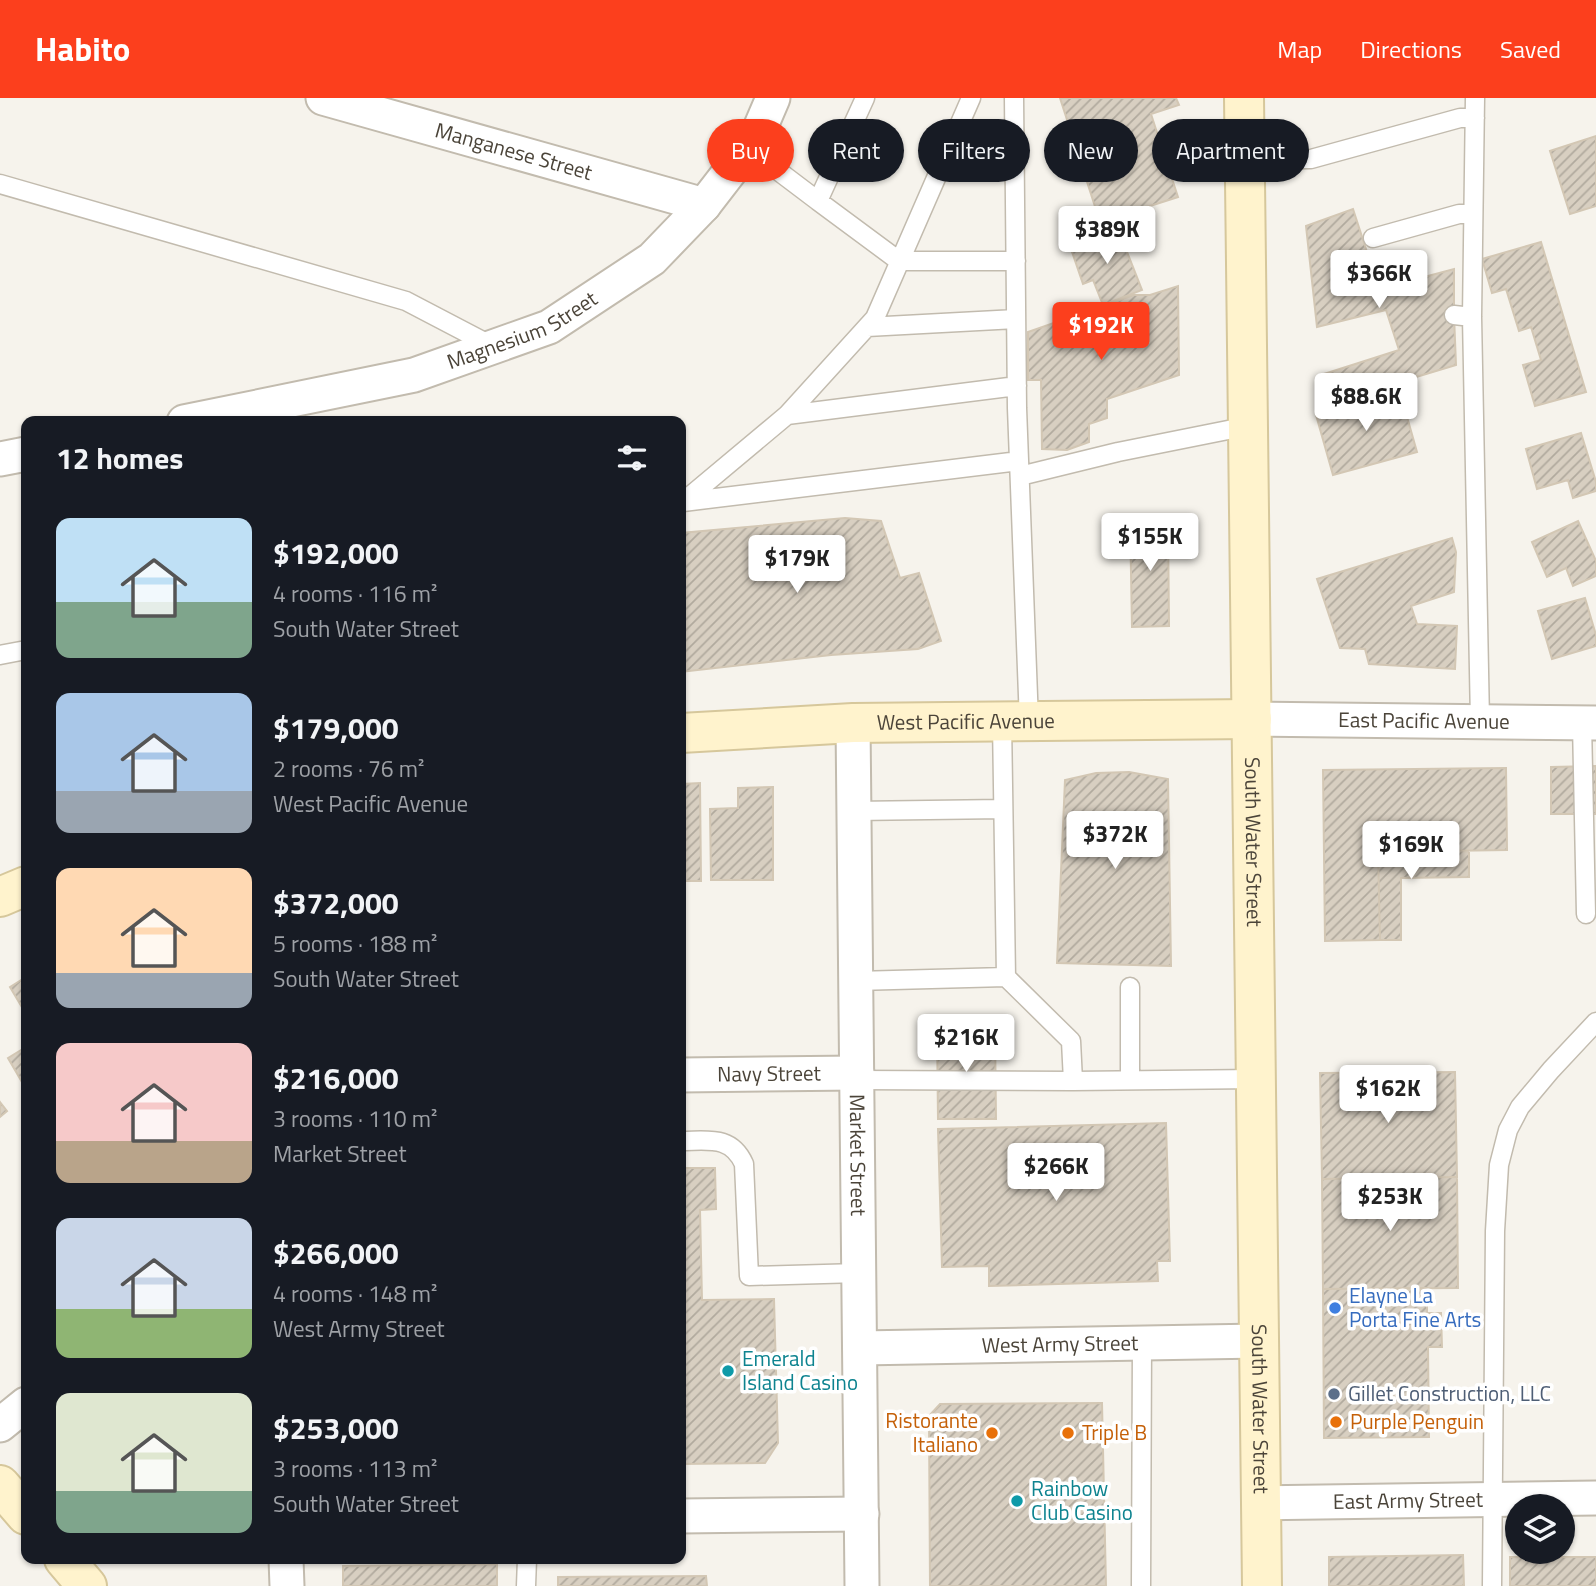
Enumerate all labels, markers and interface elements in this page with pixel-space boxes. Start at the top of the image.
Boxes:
text: Habito [35,24,130,74]
text: Map [1277,31,1322,67]
text: Directions [1360,31,1462,67]
text: Saved [1500,31,1561,67]
street label: Manganese Street [432,113,597,188]
chip: Buy [707,119,794,182]
chip: Rent [808,119,904,182]
chip: Filters [918,119,1030,182]
chip: New [1044,119,1138,182]
chip: Apartment [1152,119,1309,182]
pin: $389K [1058,206,1156,266]
text: $389K [1074,211,1140,246]
pin: $366K [1330,250,1428,310]
text: $366K [1346,255,1412,290]
street label: Magnesium Street [442,282,604,377]
pin: $192K [1052,302,1150,362]
text: $192K [1068,307,1134,342]
pin: $88.6K [1309,374,1423,433]
text: $88.6K [1330,378,1402,413]
text: 12 homes [56,435,183,481]
icon: filters [613,439,651,477]
pin: $155K [1101,514,1199,573]
text: $155K [1117,518,1183,553]
text: $192,000 [273,530,399,576]
pin: $179K [748,536,846,595]
text: $179K [764,540,830,575]
icon: home [112,546,196,630]
text: 4 rooms · 116 m² [273,576,437,611]
text: South Water Street [273,611,459,646]
street label: East Pacific Avenue [1338,703,1510,737]
street label: West Pacific Avenue [876,704,1055,738]
text: $179,000 [273,705,399,751]
icon: home [112,721,196,805]
text: 2 rooms · 76 m² [273,751,424,786]
street label: South Water Street [1237,757,1271,928]
text: West Pacific Avenue [273,786,468,821]
pin: $372K [1066,812,1164,871]
text: $372K [1082,816,1148,851]
pin: $169K [1362,822,1460,881]
text: $169K [1378,826,1444,861]
text: $372,000 [273,880,399,926]
icon: home [112,896,196,980]
text: 5 rooms · 188 m² [273,926,437,961]
text: South Water Street [273,961,459,996]
pin: $216K [917,1014,1015,1074]
text: $216K [933,1019,999,1054]
text: $216,000 [273,1055,399,1101]
street label: Navy Street [717,1056,822,1090]
pin: $162K [1339,1066,1437,1125]
text: $162K [1355,1070,1421,1105]
icon: home [112,1071,196,1155]
street label: Market Street [842,1094,875,1217]
text: 3 rooms · 110 m² [273,1101,437,1136]
text: Market Street [273,1136,407,1171]
pin: $266K [1007,1144,1105,1203]
text: $266K [1023,1148,1089,1183]
pin: $253K [1341,1174,1439,1233]
text: $253K [1357,1178,1423,1213]
text: $266,000 [273,1230,399,1276]
icon: home [112,1246,196,1330]
text: 4 rooms · 148 m² [273,1276,437,1311]
place label: Elayne La Porta Fine Arts [1349,1279,1481,1335]
marker: Elayne La Porta Fine Arts [1327,1300,1343,1316]
text: West Army Street [273,1311,445,1346]
street label: South Water Street [1244,1324,1278,1495]
street label: West Army Street [981,1326,1139,1361]
place label: Emerald Island Casino [742,1342,858,1398]
marker: Emerald Island Casino [720,1363,736,1379]
place label: Gillet Construction, LLC [1348,1377,1551,1409]
marker: Gillet Construction, LLC [1326,1386,1342,1402]
place label: Ristorante Italiano [885,1404,978,1460]
text: $253,000 [273,1405,399,1451]
place label: Purple Penguin [1350,1405,1484,1437]
marker: Purple Penguin [1328,1414,1344,1430]
place label: Triple B [1082,1416,1147,1448]
icon: home [112,1421,196,1505]
marker: Ristorante Italiano [984,1425,1000,1441]
marker: Triple B [1060,1425,1076,1441]
text: 3 rooms · 113 m² [273,1451,437,1486]
place label: Rainbow Club Casino [1031,1472,1133,1528]
street label: East Army Street [1333,1483,1484,1517]
text: South Water Street [273,1486,459,1521]
marker: Rainbow Club Casino [1009,1493,1025,1509]
map controls [1505,1494,1575,1564]
button: layers [1505,1494,1575,1564]

